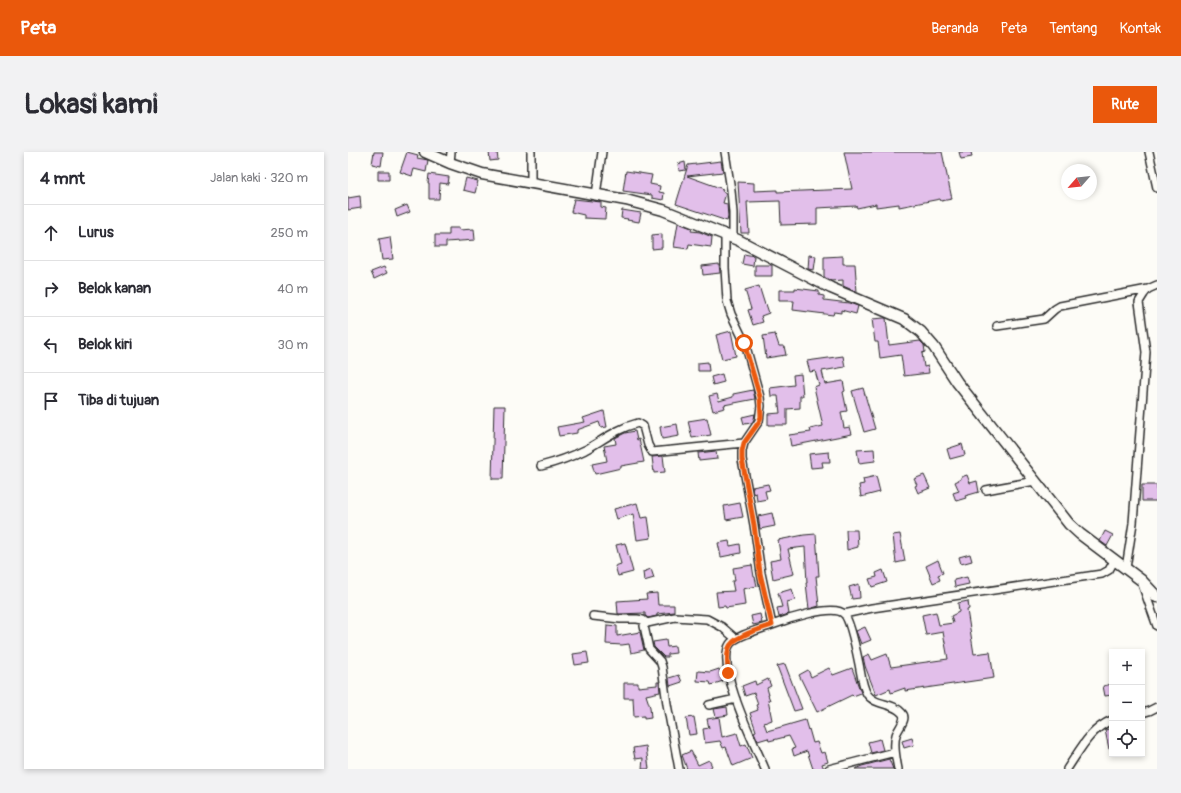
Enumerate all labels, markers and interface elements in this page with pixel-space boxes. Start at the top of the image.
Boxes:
text: Peta [20,16,56,40]
text: Beranda [931,20,979,37]
text: Peta [1001,20,1027,37]
text: Tentang [1049,20,1097,37]
text: Kontak [1119,20,1161,37]
button: Rute [1093,86,1157,123]
text: Lokasi kami [24,87,158,122]
north arrow [1061,164,1097,200]
text: 4 mnt [40,168,85,189]
text: Jalan kaki · 320 m [210,170,308,186]
icon: ahead [40,222,62,244]
text: Lurus [78,223,114,242]
text: 250 m [270,225,308,241]
icon: right [40,278,62,300]
text: Belok kanan [78,279,151,298]
text: 40 m [277,281,308,297]
icon: left [40,334,62,356]
route start [735,334,753,352]
text: Belok kiri [78,335,132,354]
text: 30 m [278,337,308,353]
icon: arrive [40,390,62,412]
text: Tiba di tujuan [78,391,159,410]
map controls [1109,649,1145,757]
button: + [1109,649,1145,685]
route end [719,664,737,682]
button: − [1109,685,1145,721]
button: locate [1109,721,1145,757]

